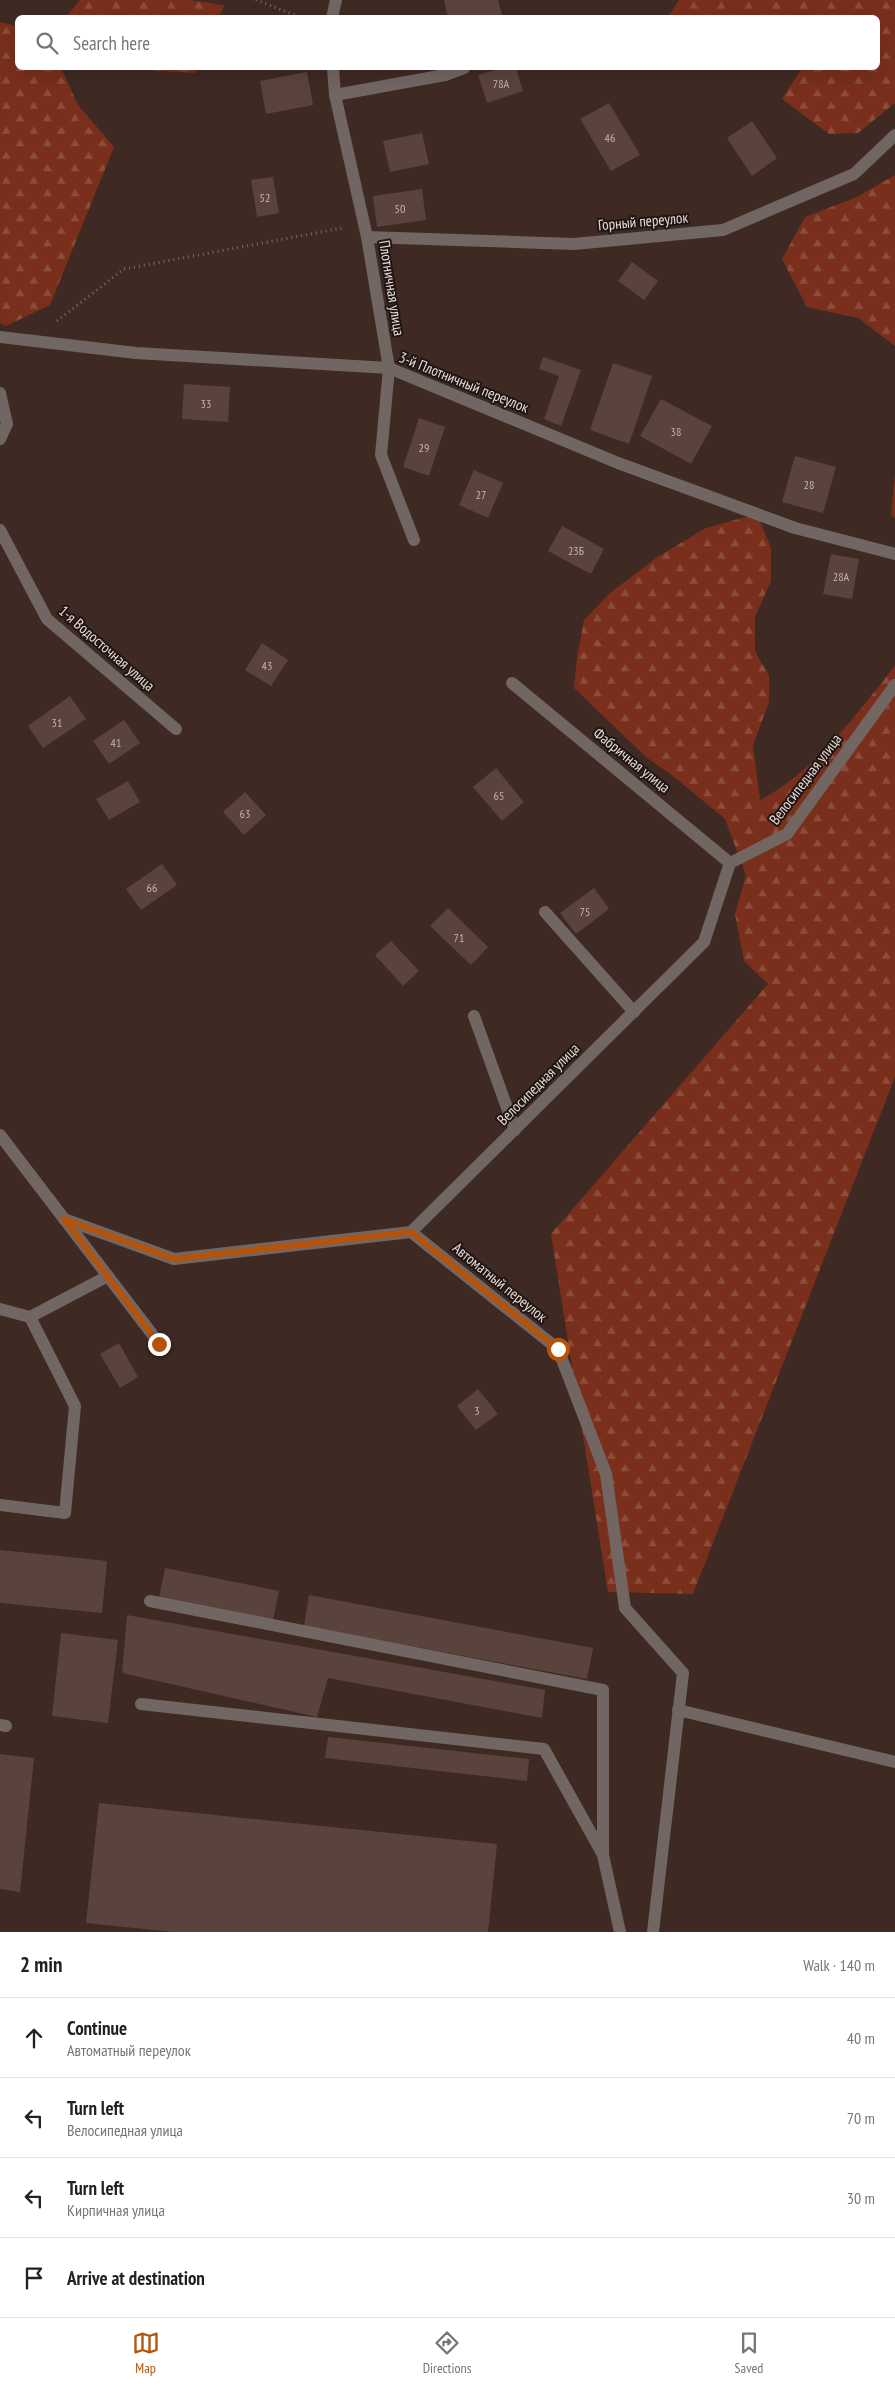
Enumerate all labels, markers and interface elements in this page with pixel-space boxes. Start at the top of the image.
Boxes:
search box [15,15,880,70]
icon: search [33,29,61,57]
text: Search here [73,31,150,55]
house number: 78А [493,76,510,91]
house number: 46 [605,130,615,145]
house number: 52 [260,190,270,205]
house number: 50 [395,201,405,216]
street label: Горный переулок [597,208,689,234]
street label: Плотничная улица [375,239,409,337]
street label: 3-й Плотничный переулок [396,347,532,417]
house number: 33 [201,396,211,411]
house number: 38 [671,424,681,439]
house number: 29 [419,440,429,455]
house number: 28 [804,477,814,492]
house number: 27 [476,487,486,502]
house number: 23Б [568,543,584,558]
house number: 28А [833,569,850,584]
street label: 1-я Водосточная улица [55,601,159,695]
house number: 43 [262,658,272,673]
house number: 31 [52,715,62,730]
street label: Фабричная улица [590,723,674,797]
street label: Велосипедная улица [765,730,845,828]
house number: 41 [111,735,121,750]
house number: 65 [494,788,504,803]
house number: 63 [240,806,250,821]
house number: 66 [147,880,157,895]
house number: 75 [580,904,590,919]
house number: 71 [454,930,464,945]
street label: Велосипедная улица [493,1039,583,1129]
street label: Автоматный переулок [449,1238,551,1326]
route end [148,1333,171,1356]
route start [547,1338,570,1361]
house number: 3 [474,1403,480,1418]
text: 2 min [20,1951,62,1978]
text: Walk · 140 m [803,1955,875,1975]
text: Continue [67,2016,127,2040]
icon: ahead [20,2024,48,2052]
text: 40 m [847,2028,875,2048]
text: Автоматный переулок [67,2040,191,2060]
text: Turn left [67,2096,124,2120]
icon: left [20,2104,48,2132]
text: 70 m [847,2108,875,2128]
text: Велосипедная улица [67,2120,183,2140]
text: Turn left [67,2176,124,2200]
icon: left [20,2184,48,2212]
text: 30 m [847,2188,875,2208]
text: Кирпичная улица [67,2200,165,2220]
icon: arrive [20,2264,48,2292]
text: Arrive at destination [67,2266,205,2290]
tab: Map [132,2329,160,2377]
tab: Directions [423,2329,471,2377]
tab: Saved [735,2329,763,2377]

